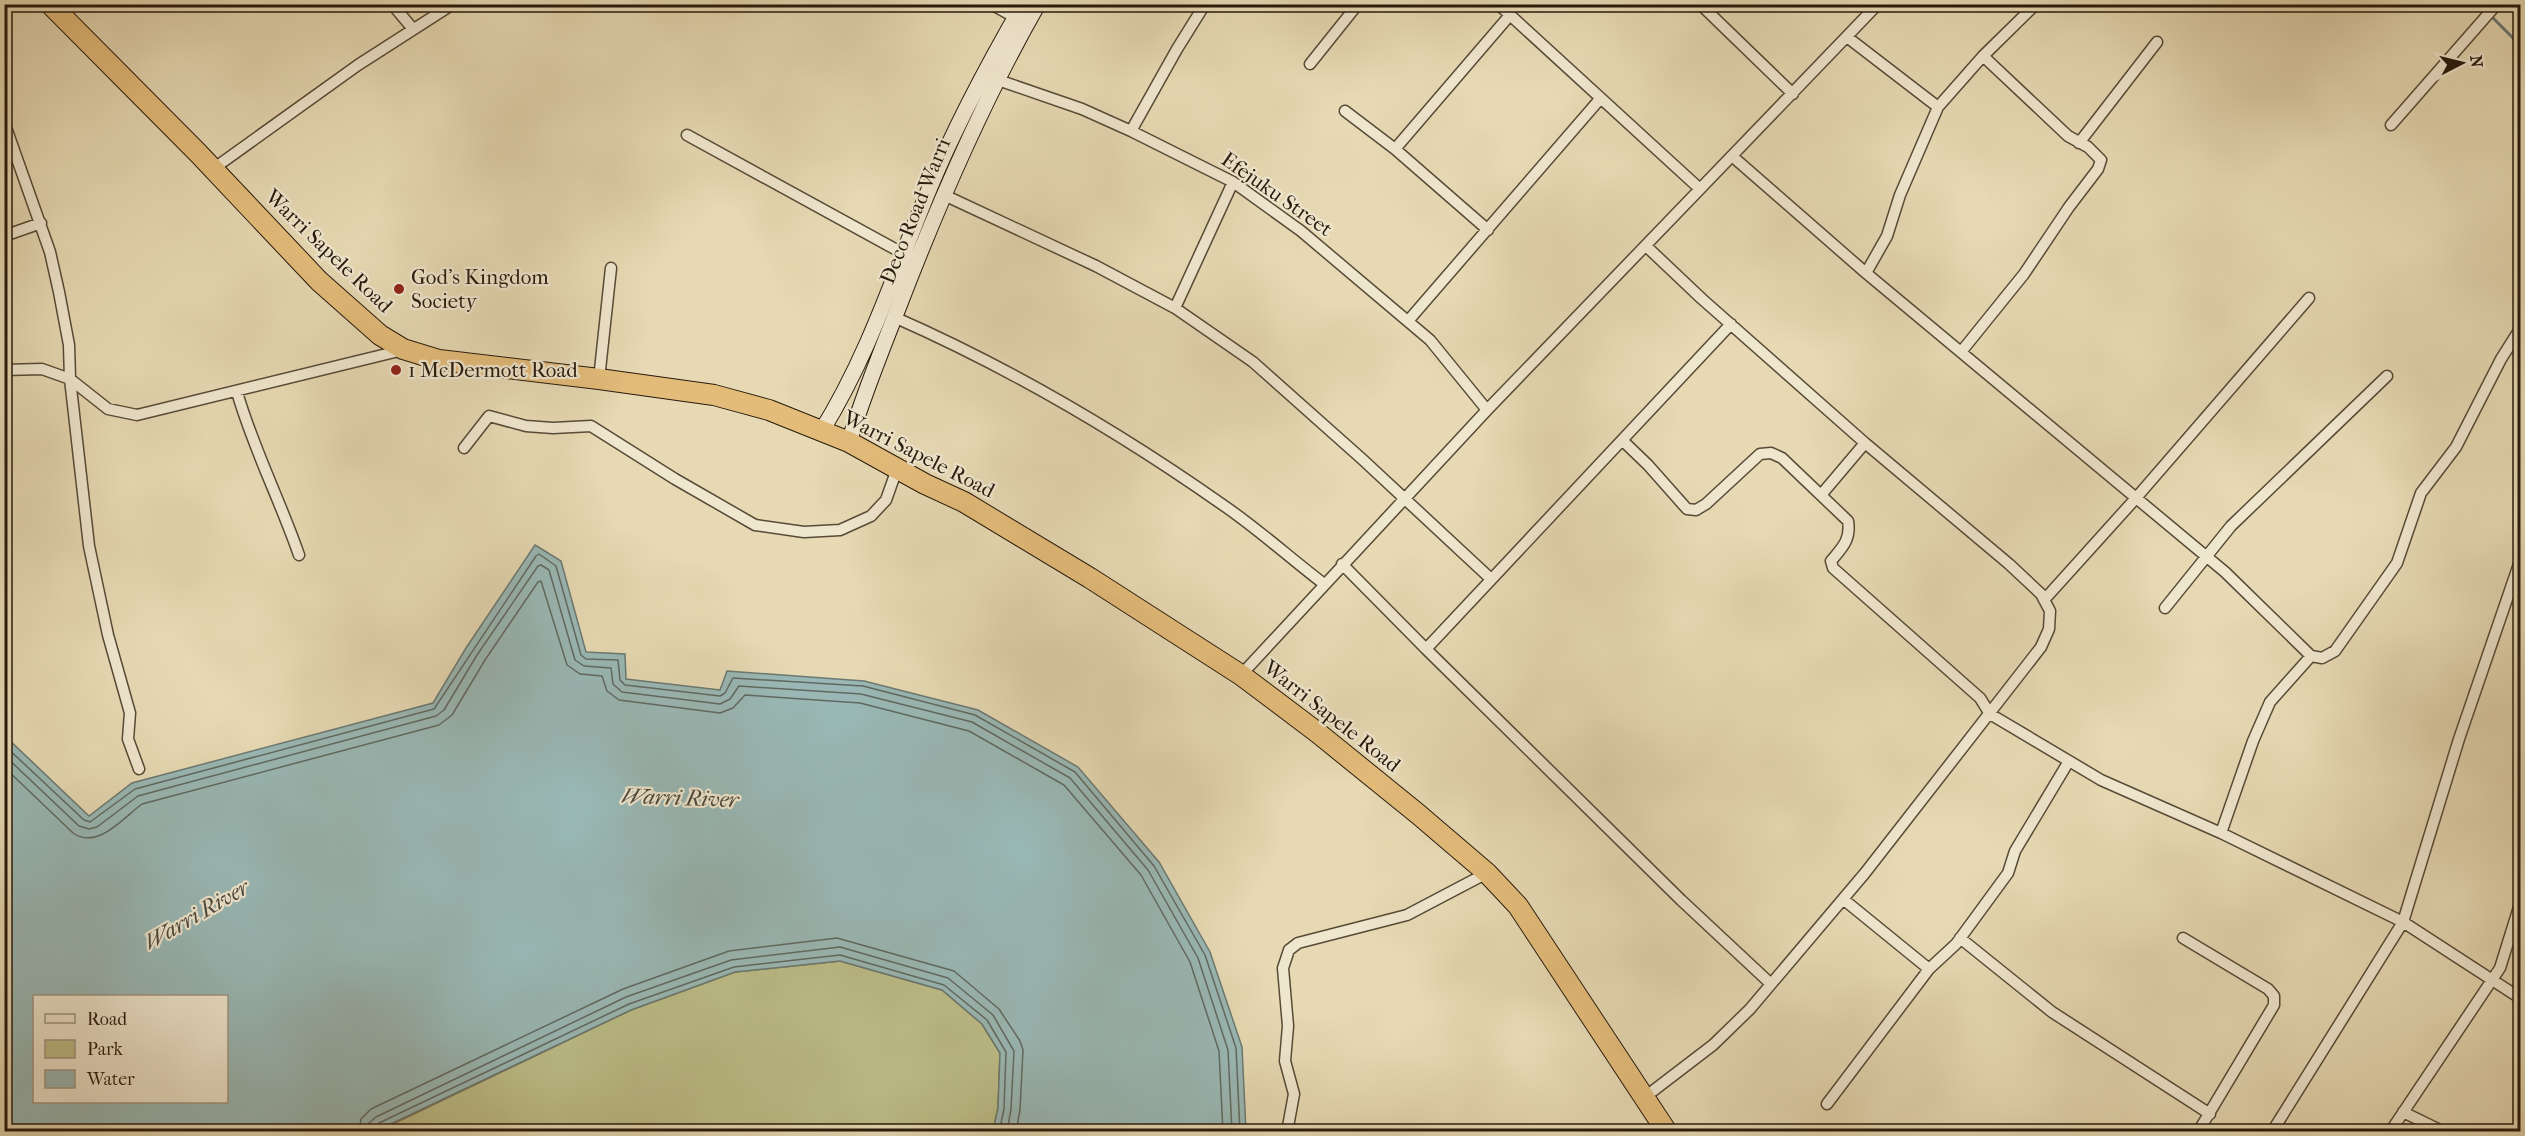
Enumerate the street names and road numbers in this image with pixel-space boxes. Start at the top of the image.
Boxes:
street label: Deco Road Warri [875,135,955,287]
street label: Efejuku Street [1217,147,1337,241]
street label: Warri Sapele Road [260,184,398,318]
street label: Warri Sapele Road [838,405,999,503]
street label: Warri Sapele Road [1258,655,1406,777]

